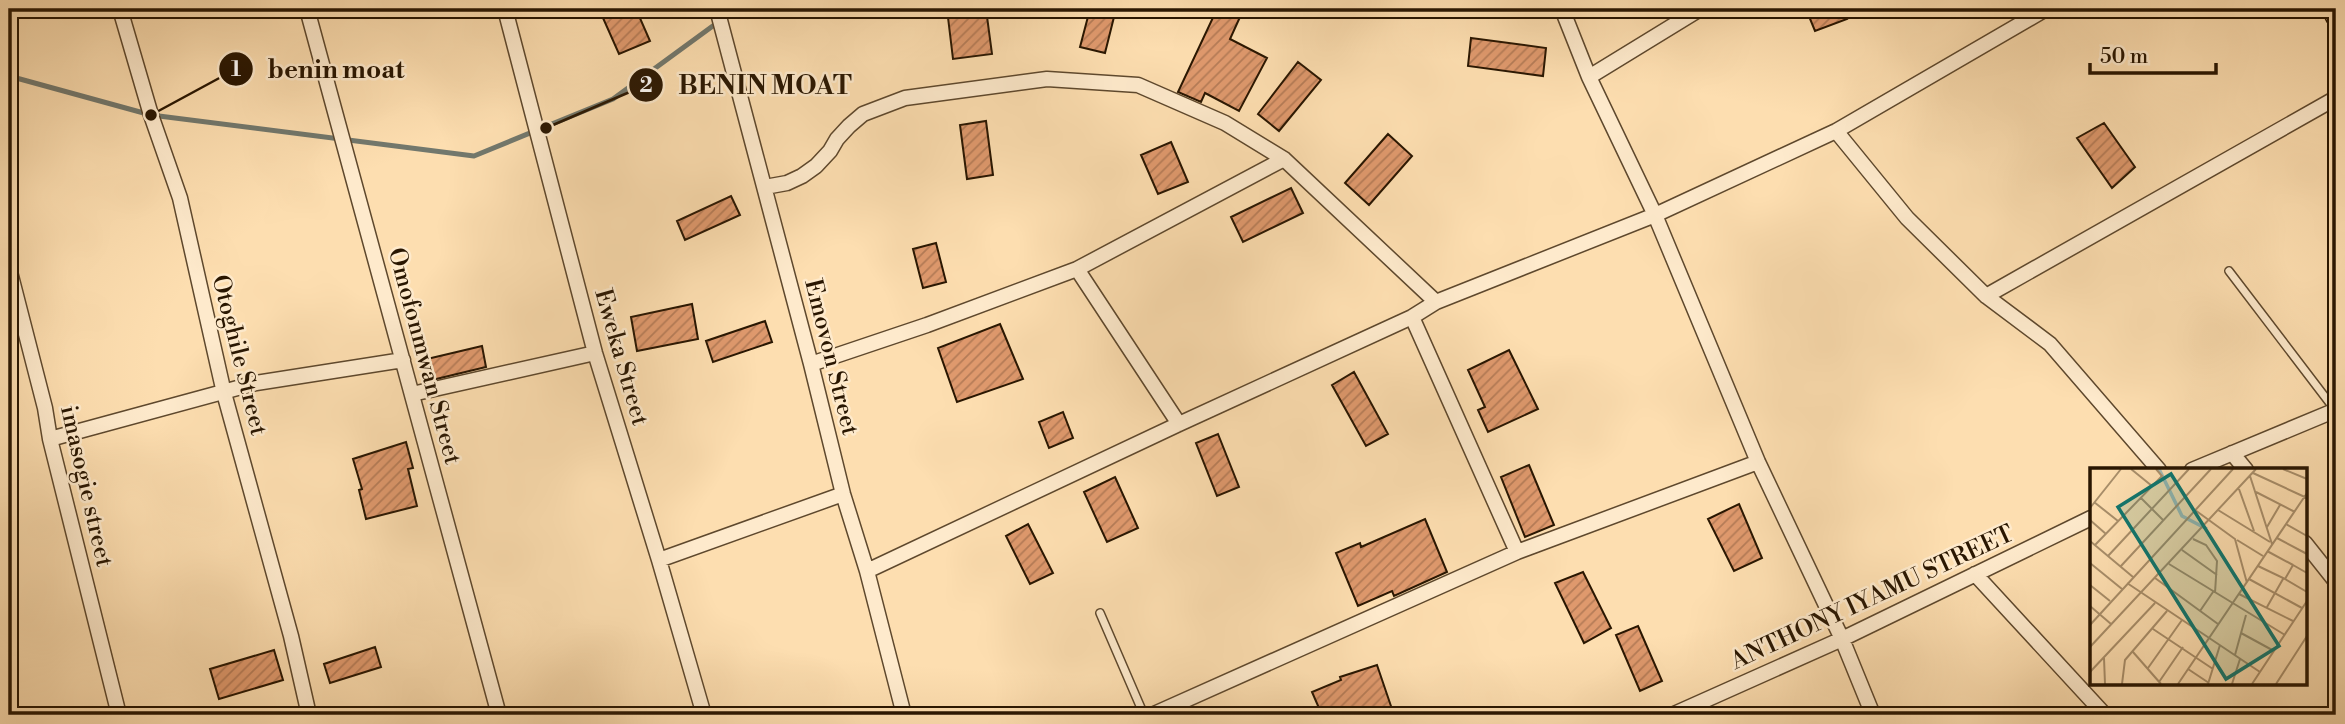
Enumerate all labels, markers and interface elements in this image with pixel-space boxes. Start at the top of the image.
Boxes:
scale bar [2090,32,2216,76]
text: 50 m [2100,44,2148,70]
callout: benin moat [218,45,418,92]
text: benin moat [268,54,405,86]
text: 1 [231,57,241,83]
callout: BENIN MOAT [629,62,866,109]
text: BENIN MOAT [678,70,852,102]
text: 2 [639,73,653,99]
street label: Omofonmwan Street [381,245,468,468]
street label: Otoghile Street [205,272,274,439]
street label: Emovon Street [797,276,865,439]
street label: Eweka Street [587,286,655,429]
street label: imasogie street [53,403,119,570]
inset map [2090,468,2306,686]
street label: ANTHONY IYAMU STREET [1725,519,2019,677]

